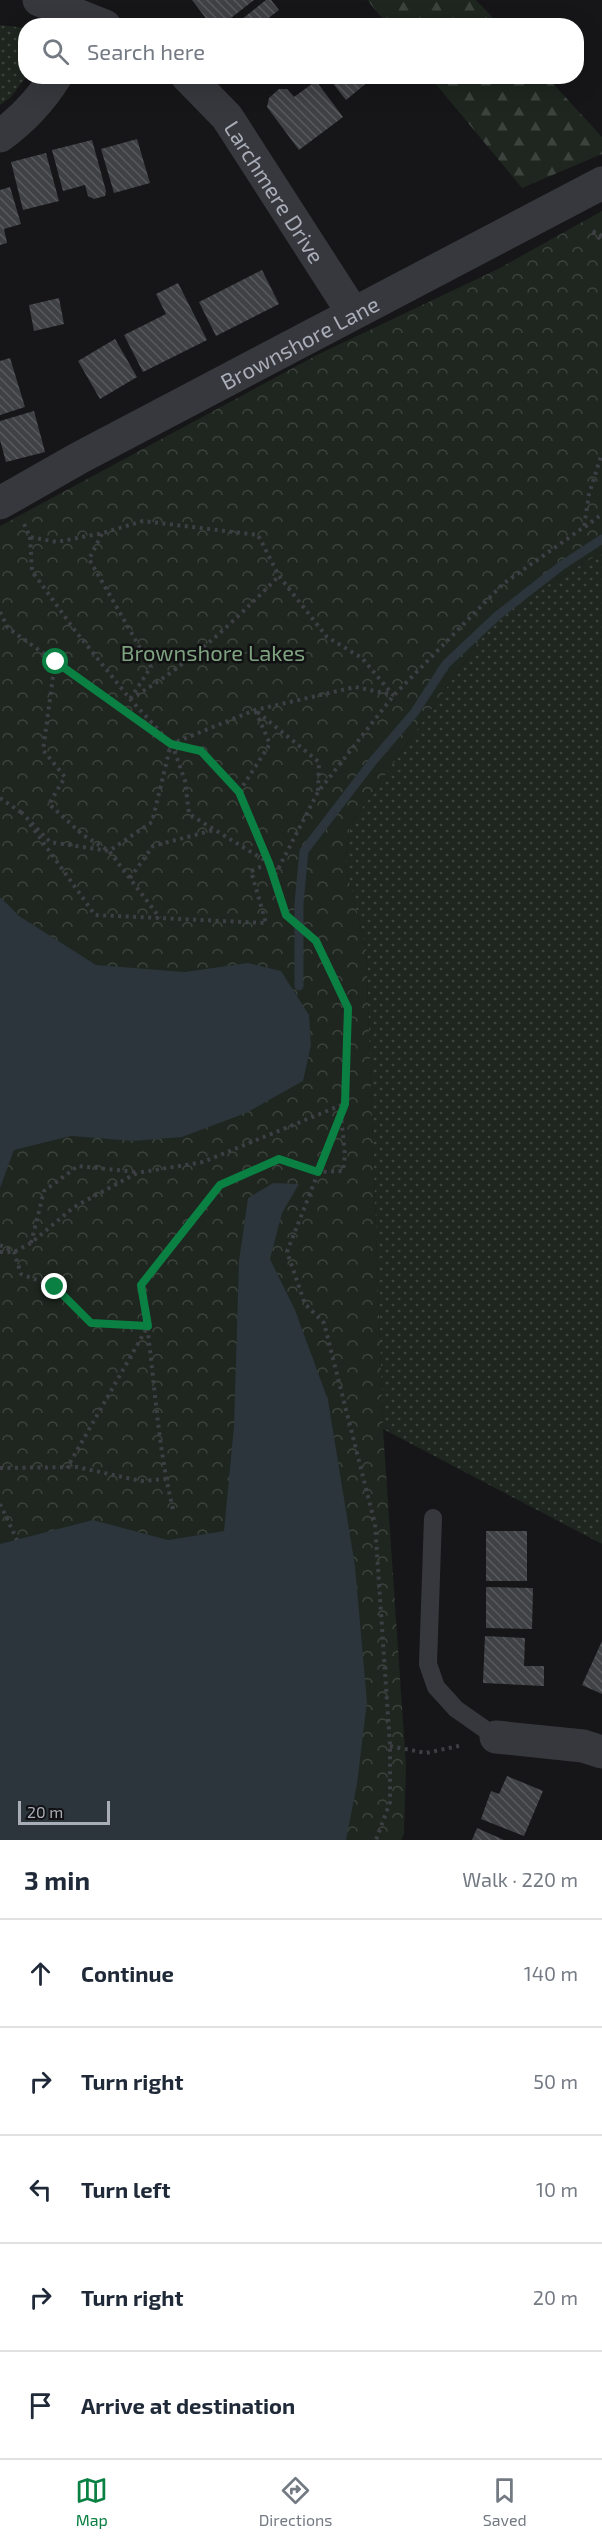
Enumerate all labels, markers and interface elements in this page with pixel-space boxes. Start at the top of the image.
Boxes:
search box [18,18,584,84]
icon: search [39,35,72,68]
text: Search here [87,38,205,64]
street label: Larchmere Drive [220,116,330,268]
street label: Brownshore Lane [216,290,383,394]
park label: Brownshore Lakes [121,639,305,665]
route start [42,648,68,674]
route end [41,1273,67,1299]
scale bar [18,1798,110,1826]
text: 20 m [27,1802,63,1821]
text: 3 min [24,1864,90,1895]
text: Walk · 220 m [462,1867,578,1891]
icon: ahead [24,1957,57,1990]
text: Continue [81,1960,174,1986]
text: 140 m [524,1961,578,1985]
icon: right [24,2065,57,2098]
text: Turn right [81,2068,183,2094]
text: 50 m [533,2069,578,2093]
icon: left [24,2173,57,2206]
text: Turn left [81,2176,170,2202]
text: 10 m [536,2177,578,2201]
icon: right [24,2281,57,2314]
text: Turn right [81,2284,183,2310]
text: 20 m [533,2285,578,2309]
icon: arrive [24,2389,57,2422]
text: Arrive at destination [81,2392,295,2418]
tab: Map [75,2474,108,2529]
tab: Directions [259,2474,332,2529]
tab: Saved [483,2474,527,2529]

